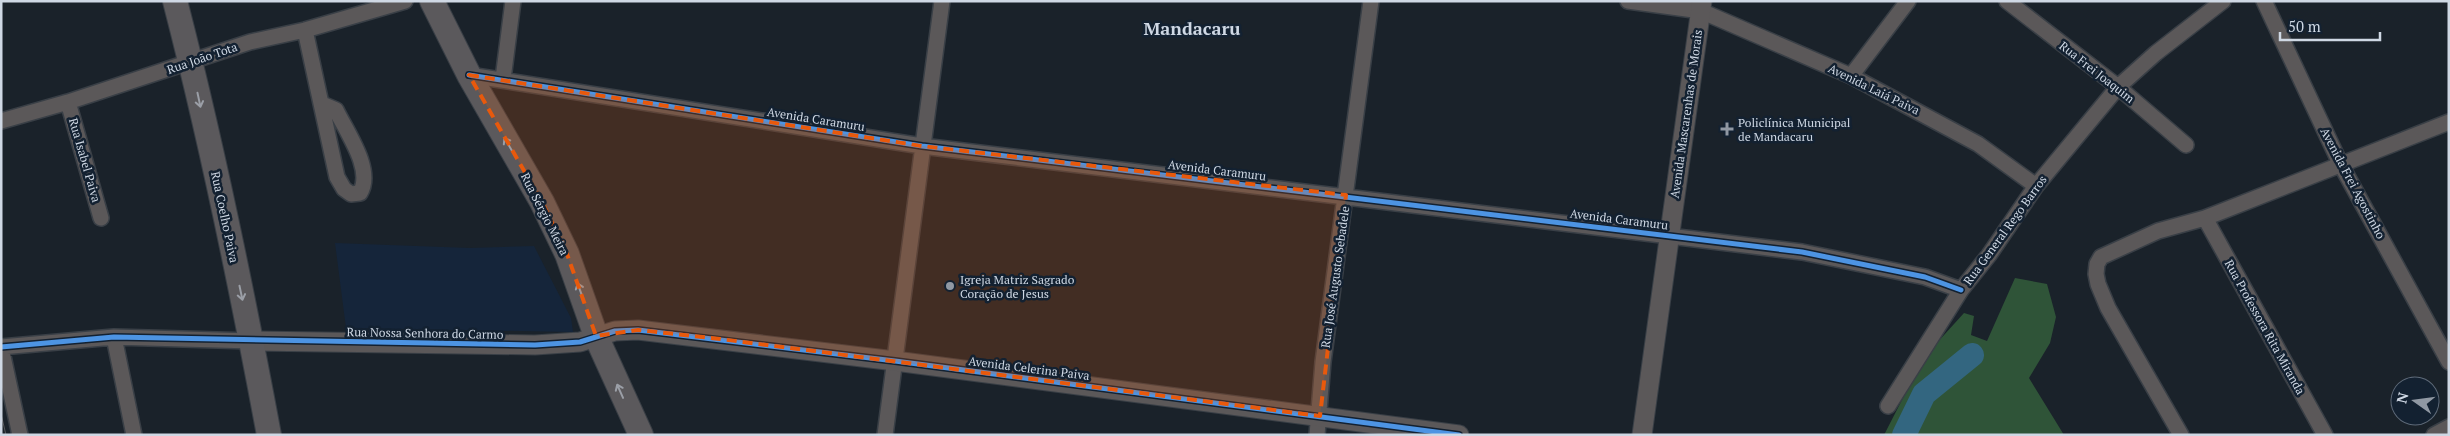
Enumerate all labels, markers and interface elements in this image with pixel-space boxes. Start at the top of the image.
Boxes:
scale bar [2280,10,2380,42]
district label: Mandacaru [1144,16,1240,40]
text: 50 m [2288,16,2321,36]
street label: Avenida Mascarenhas de Morais [1667,29,1705,199]
street label: Rua Frei Joaquim [2056,38,2138,106]
street label: Rua João Tota [165,39,239,77]
street label: Avenida Laiá Paiva [1826,60,1922,118]
one-way arrow [195,91,204,107]
street label: Avenida Caramuru [766,104,866,134]
place label: Policlínica Municipal de Mandacaru [1738,115,1851,144]
street label: Rua Isabel Paiva [66,116,104,204]
marker: Policlínica Municipal de Mandacaru [1720,122,1734,136]
street label: Avenida Frei Agostinho [2317,125,2389,242]
one-way arrow [503,138,513,152]
street label: Avenida Caramuru [1167,157,1267,183]
street label: Rua Coelho Paiva [208,170,242,264]
street label: Rua Sérgio Meira [518,170,572,258]
street label: Rua General Rego Barros [1960,172,2050,288]
street label: Rua José Augusto Sebadele [1318,205,1352,349]
street label: Avenida Caramuru [1569,206,1669,232]
street label: Rua Professora Rita Miranda [2222,257,2308,397]
place label: Igreja Matriz Sagrado Coração de Jesus [960,272,1075,301]
marker: Igreja Matriz Sagrado Coração de Jesus [944,280,956,292]
one-way arrow [575,283,584,298]
one-way arrow [237,284,246,300]
street label: Rua Nossa Senhora do Carmo [346,324,504,342]
street label: Avenida Celerina Paiva [968,353,1090,383]
north arrow [2390,376,2440,426]
one-way arrow [615,384,625,399]
text: N [2391,390,2412,405]

